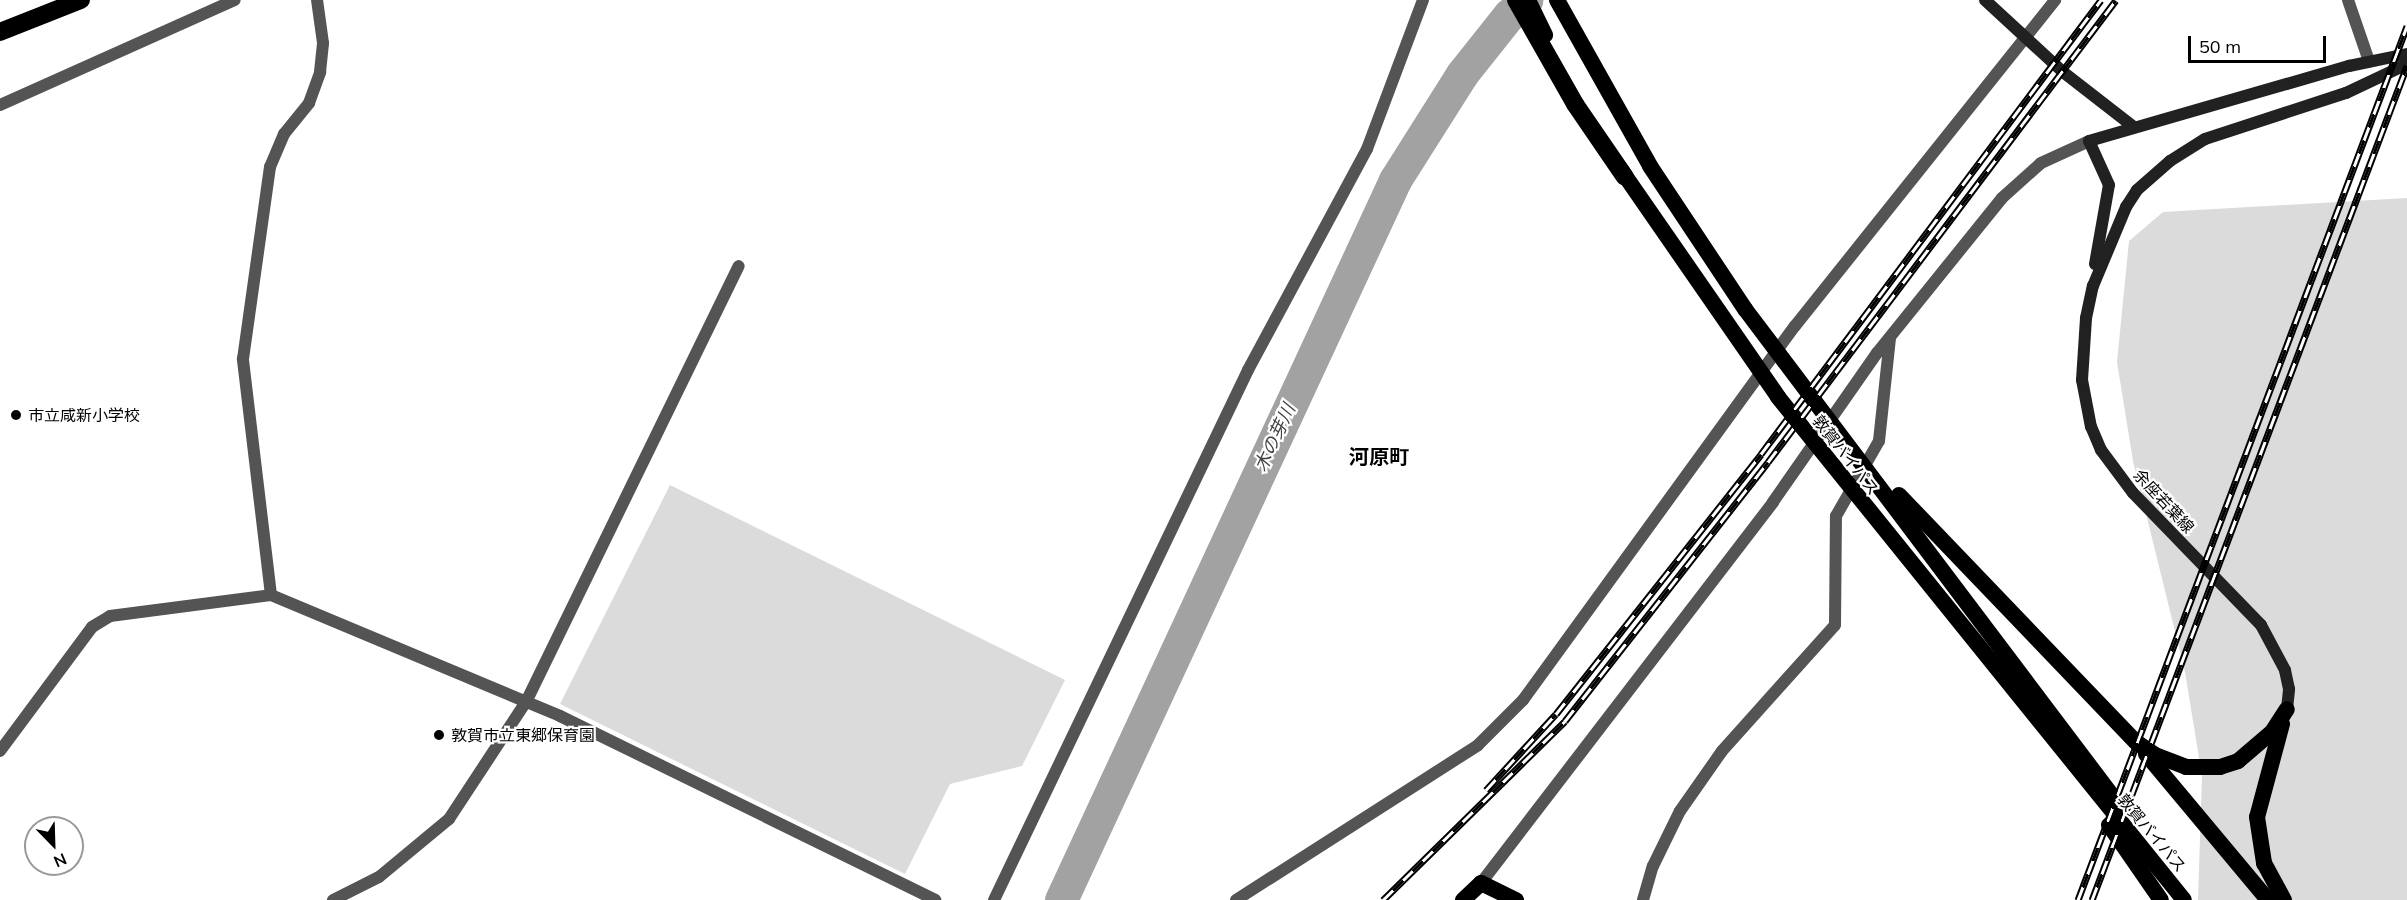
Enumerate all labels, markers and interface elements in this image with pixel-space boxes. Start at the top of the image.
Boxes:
scale bar [2191,24,2329,62]
text: 50 m [2199,35,2241,58]
water label: 木の芽川 [1250,401,1300,475]
place label: 市立咸新小学校 [28,405,140,425]
marker: 市立咸新小学校 [9,408,23,422]
street label: 敦賀バイパス [1809,411,1883,499]
district label: 河原町 [1349,444,1409,468]
street label: 余座若葉線 [2130,465,2198,537]
place label: 敦賀市立東郷保育園 [451,725,595,745]
marker: 敦賀市立東郷保育園 [432,728,446,742]
street label: 敦賀バイパス [2114,790,2190,876]
north arrow [24,816,84,876]
text: N [51,849,70,872]

